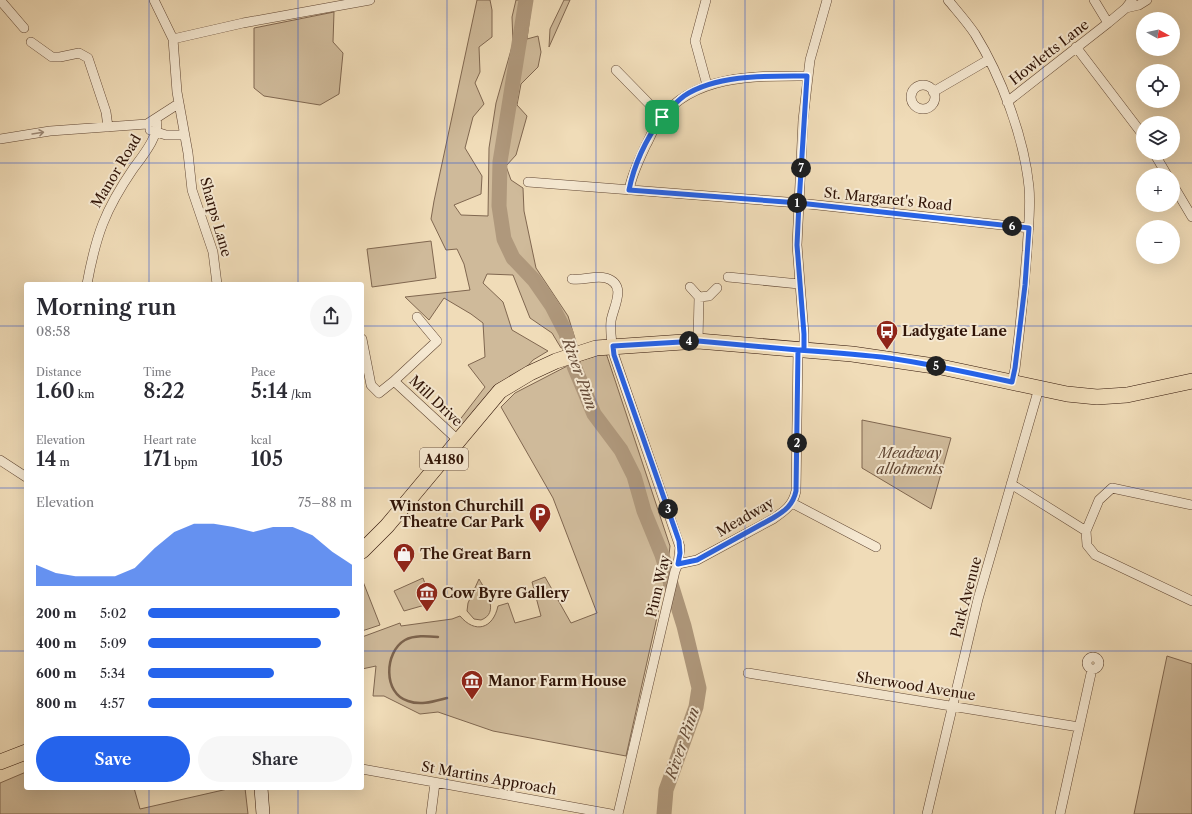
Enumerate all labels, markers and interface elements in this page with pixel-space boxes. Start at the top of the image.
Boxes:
north arrow [1136,12,1180,56]
map controls [1136,12,1180,264]
street label: Howletts Lane [1006,15,1093,89]
button: locate [1136,64,1180,108]
pin [645,100,679,134]
icon: arrive [651,106,673,128]
button: layers [1136,116,1180,160]
one-way arrow [32,128,45,136]
street label: Manor Road [87,131,145,211]
pin: 7 [791,158,811,178]
text: 7 [798,161,804,175]
button: + [1136,168,1180,212]
street label: Sharps Lane [196,175,236,259]
street label: St. Margaret's Road [823,183,953,215]
pin: 1 [787,193,807,213]
text: 1 [795,196,799,210]
pin: 6 [1002,216,1022,236]
text: 6 [1009,219,1015,233]
button: − [1136,220,1180,264]
text: Morning run [36,294,176,321]
button: share [310,295,352,337]
bus stop icon: Ladygate Lane [874,318,900,351]
place label: Ladygate Lane [902,322,1007,340]
text: 08:58 [36,323,70,339]
pin: 4 [679,331,699,351]
text: 4 [686,334,692,348]
water label: River Pinn [558,335,602,412]
pin: 5 [926,356,946,376]
text: 5 [933,359,939,373]
text: Distance [36,365,82,379]
text: Time [143,365,171,379]
text: Pace [251,365,276,379]
street label: Mill Drive [405,372,467,430]
text: 1.60 [36,379,75,403]
text: 8:22 [143,379,185,403]
text: 5:14 [251,379,288,403]
text: km [75,387,94,401]
text: /km [288,387,312,401]
text: Elevation [36,433,85,447]
text: Heart rate [143,433,196,447]
text: kcal [251,433,271,447]
pin: 2 [787,433,807,453]
text: 2 [794,436,800,450]
park label: Meadway allotments [876,444,945,478]
text: 14 [36,447,57,471]
text: 171 [143,447,171,471]
text: 105 [251,447,283,471]
road number: A4180 [420,448,468,470]
text: m [57,455,70,469]
text: bpm [171,455,198,469]
street label: Meadway [713,493,777,541]
text: Elevation [36,494,94,510]
text: 75–88 m [298,494,352,510]
place label: Winston Churchill Theatre Car Park [389,497,525,531]
pin: 3 [658,499,678,519]
parking icon: Winston Churchill Theatre Car Park [527,501,553,534]
text: 3 [665,502,671,516]
shop icon: The Great Barn [391,541,417,574]
place label: The Great Barn [420,545,532,563]
street label: Pinn Way [642,553,674,619]
street label: Park Avenue [947,554,985,639]
museum icon: Cow Byre Gallery [414,580,440,613]
place label: Cow Byre Gallery [442,584,570,602]
text: 200 m [36,605,76,621]
text: 5:02 [100,605,126,621]
text: 400 m [36,635,76,651]
text: 5:09 [100,635,127,651]
text: 600 m [36,665,77,681]
text: 5:34 [100,665,125,681]
museum icon: Manor Farm House [459,668,485,701]
street label: Sherwood Avenue [855,668,977,704]
place label: Manor Farm House [488,672,626,690]
text: 800 m [36,695,77,711]
text: 4:57 [100,695,125,711]
water label: River Pinn [661,705,703,782]
button: Save [36,736,190,782]
button: Share [198,736,352,782]
street label: St Martins Approach [420,757,558,799]

